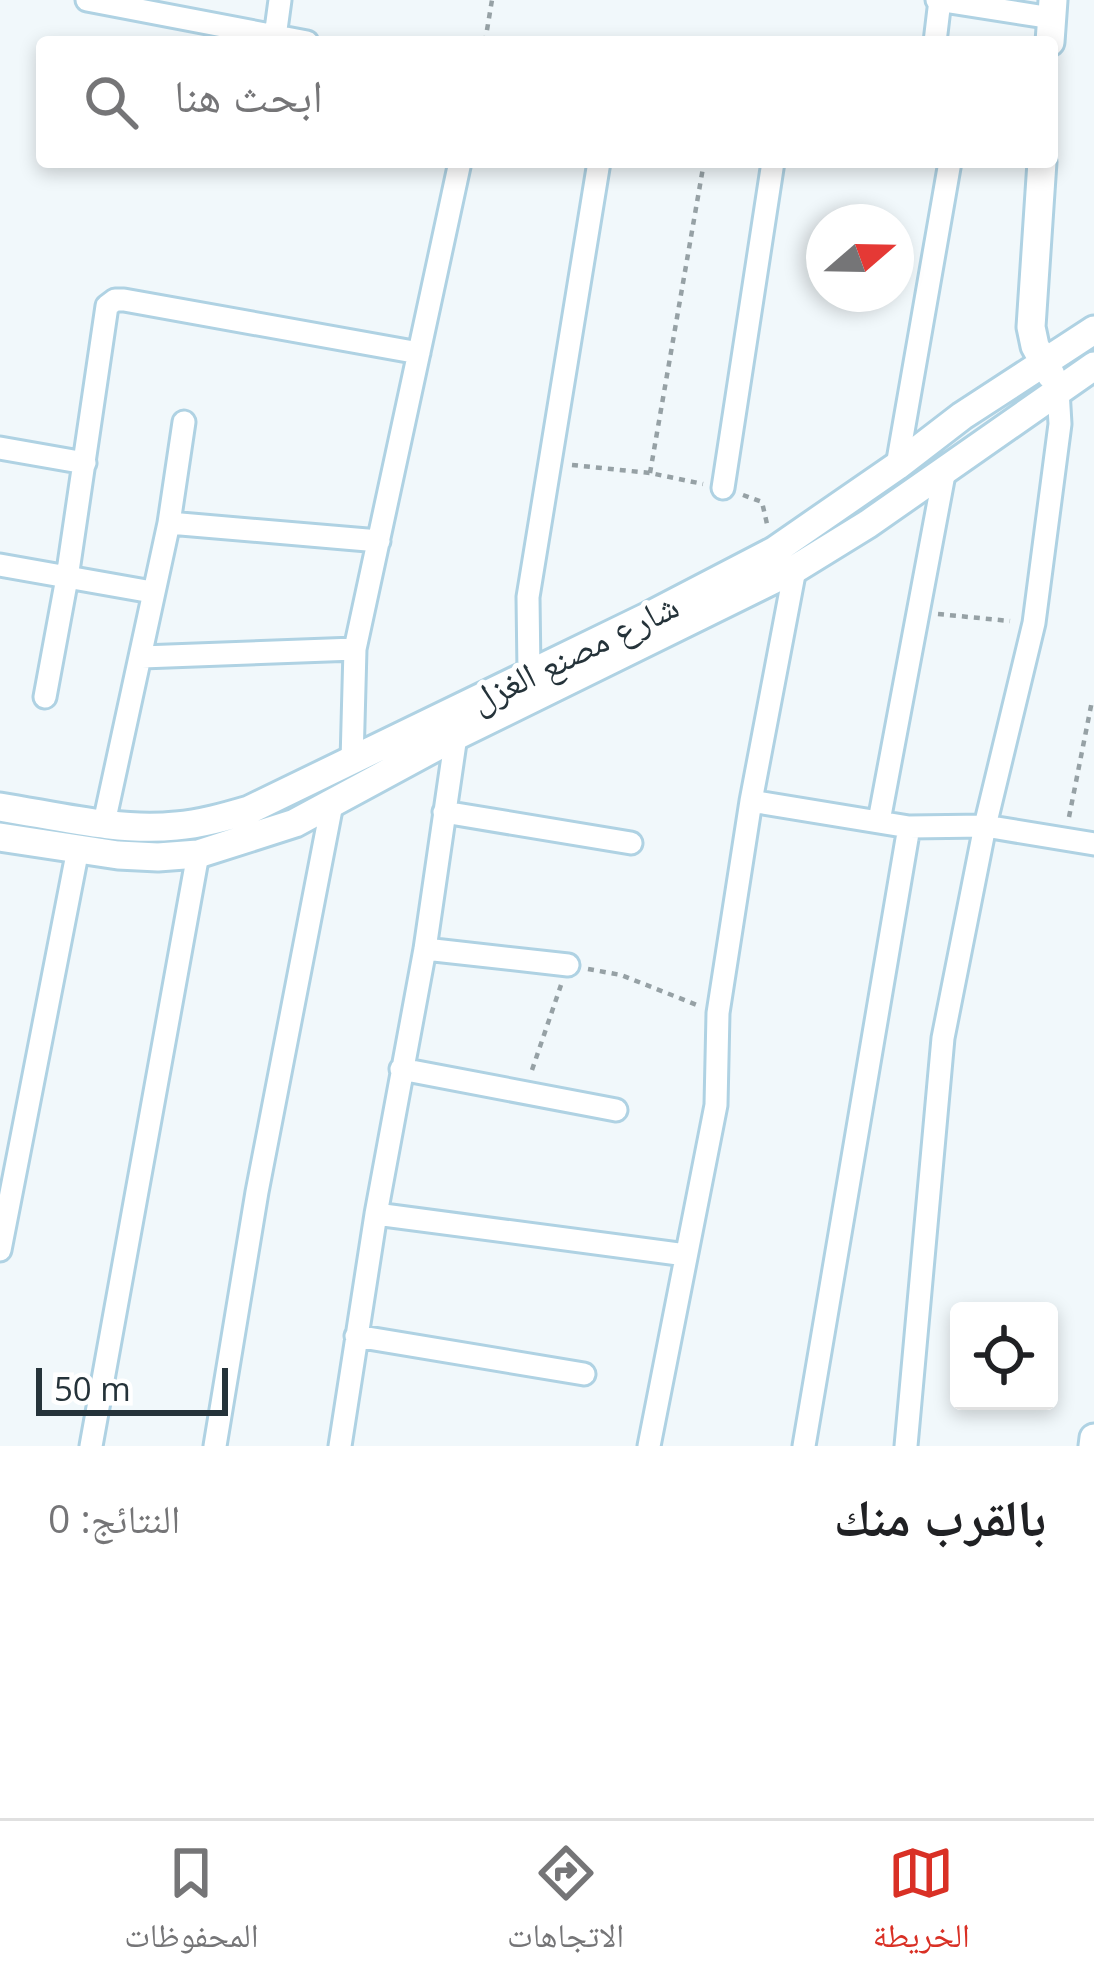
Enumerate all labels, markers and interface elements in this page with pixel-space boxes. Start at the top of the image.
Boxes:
search box [36,36,1058,168]
text: ابحث هنا [174,64,323,125]
icon: search [78,69,144,135]
north arrow [806,204,914,312]
street label: شارع مصنع الغزل [462,580,686,724]
map controls [950,1302,1058,1410]
button: locate [950,1302,1058,1410]
scale bar [36,1362,228,1415]
text: 50 m [54,1366,131,1411]
text: بالقرب منك [834,1481,1046,1551]
text: النتائج: 0 [48,1491,180,1544]
tab: المحفوظات [124,1840,259,1968]
tab: الاتجاهات [507,1840,624,1968]
tab: الخريطة [873,1840,970,1968]

